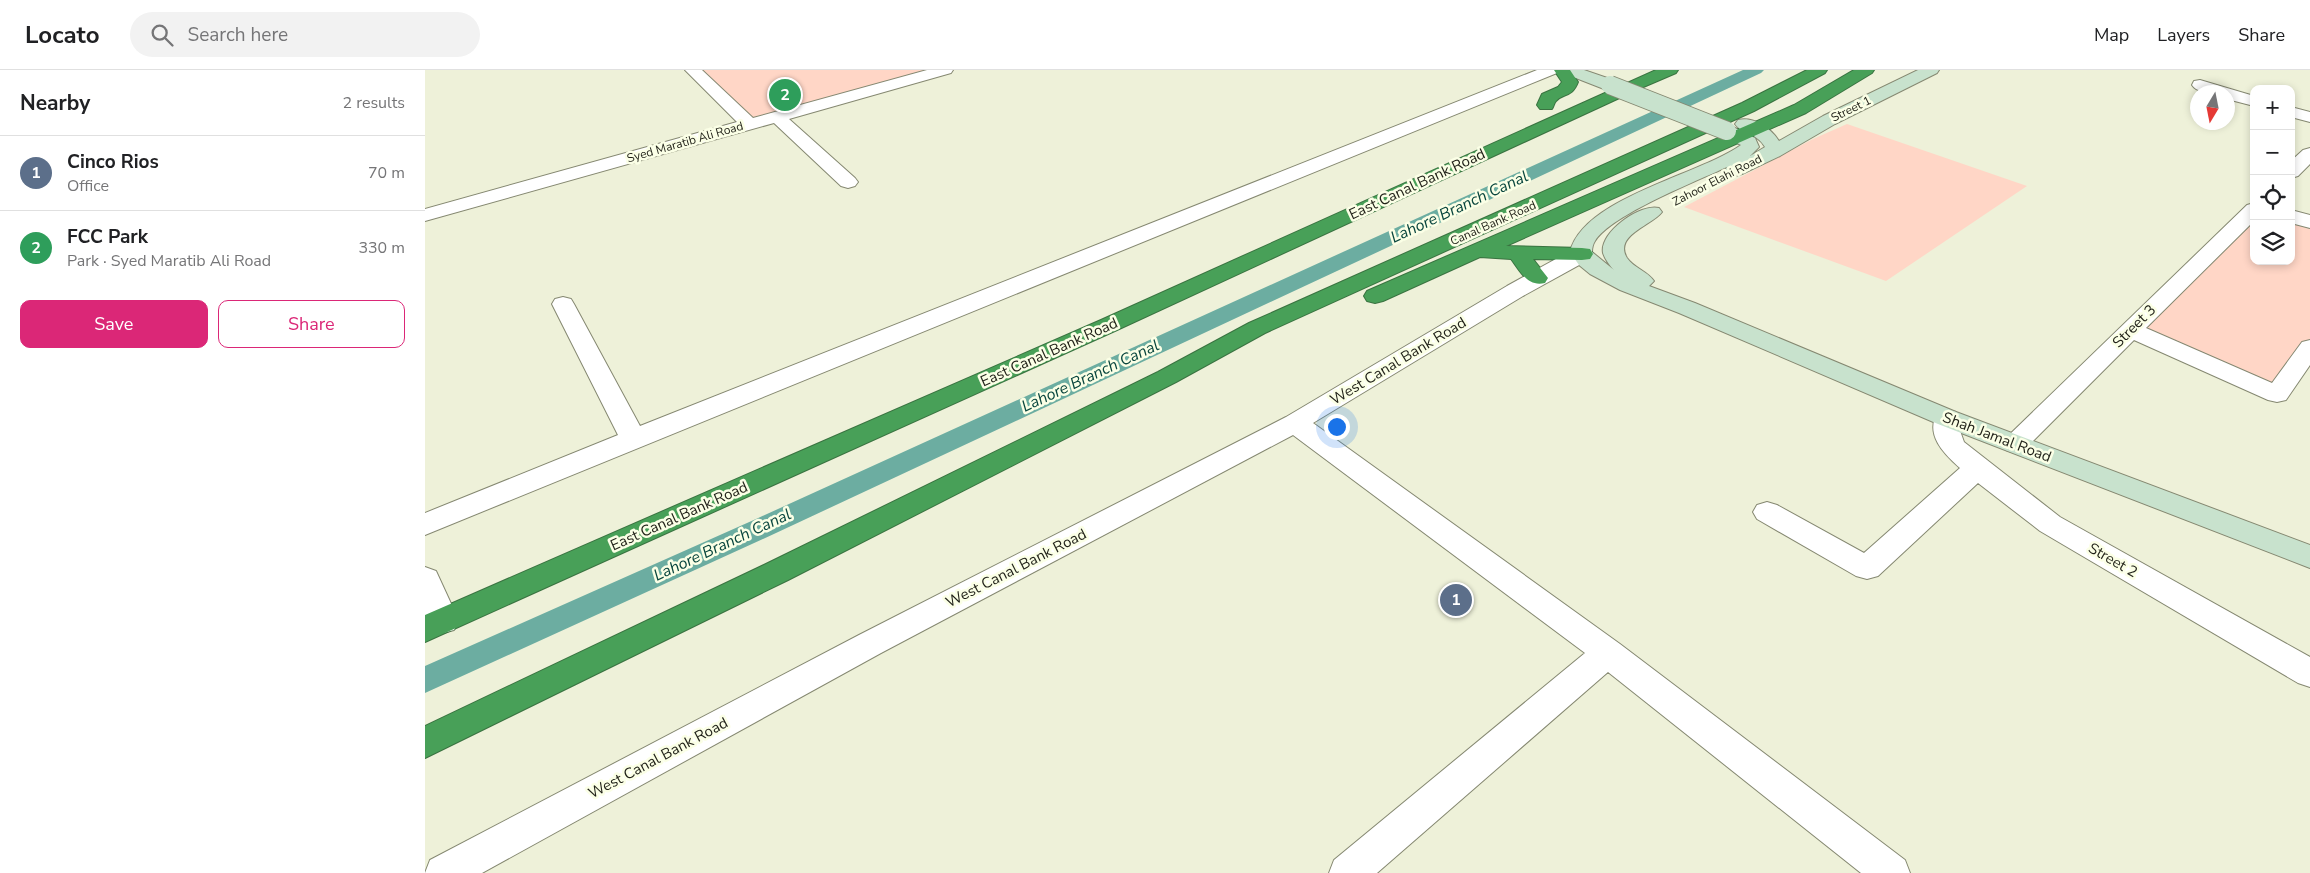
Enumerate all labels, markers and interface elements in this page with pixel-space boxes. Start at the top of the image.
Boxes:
search box [130,12,480,57]
text: Locato [25,19,100,51]
icon: search [148,21,176,49]
text: Search here [188,22,288,48]
text: Map [2094,23,2129,47]
text: Layers [2157,23,2210,47]
text: Share [2238,23,2285,47]
pin: 2 [769,76,801,114]
north arrow [2190,85,2235,130]
map controls [2250,85,2295,265]
button: + [2250,85,2295,130]
text: Nearby [20,89,90,117]
text: 2 results [343,92,405,114]
street label: Street 1 [1828,92,1874,126]
street label: Syed Maratib Ali Road [625,118,745,166]
button: − [2250,130,2295,175]
street label: East Canal Bank Road [1346,144,1488,224]
text: Cinco Rios [67,149,159,175]
street label: Zahoor Elahi Road [1670,151,1764,209]
text: 1 [31,162,41,184]
text: 70 m [368,162,405,184]
water label: Lahore Branch Canal [1387,165,1532,248]
text: Office [67,175,109,197]
button: locate [2250,175,2295,220]
street label: Canal Bank Road [1448,197,1538,249]
button: layers [2250,220,2295,265]
text: FCC Park [67,224,148,250]
text: 2 [31,237,41,259]
text: 330 m [358,237,405,259]
text: Park · Syed Maratib Ali Road [67,250,271,272]
button: Save [20,300,208,348]
button: Share [218,300,405,348]
street label: Street 3 [2108,300,2160,352]
street label: West Canal Bank Road [1326,312,1470,410]
street label: East Canal Bank Road [977,313,1121,391]
water label: Lahore Branch Canal [1018,334,1163,417]
street label: Shah Jamal Road [1940,407,2054,467]
your location [1324,414,1350,440]
street label: East Canal Bank Road [607,477,751,555]
water label: Lahore Branch Canal [650,503,795,586]
street label: West Canal Bank Road [942,524,1090,612]
street label: Street 2 [2085,538,2141,582]
pin: 1 [1440,581,1472,619]
street label: West Canal Bank Road [585,713,731,803]

